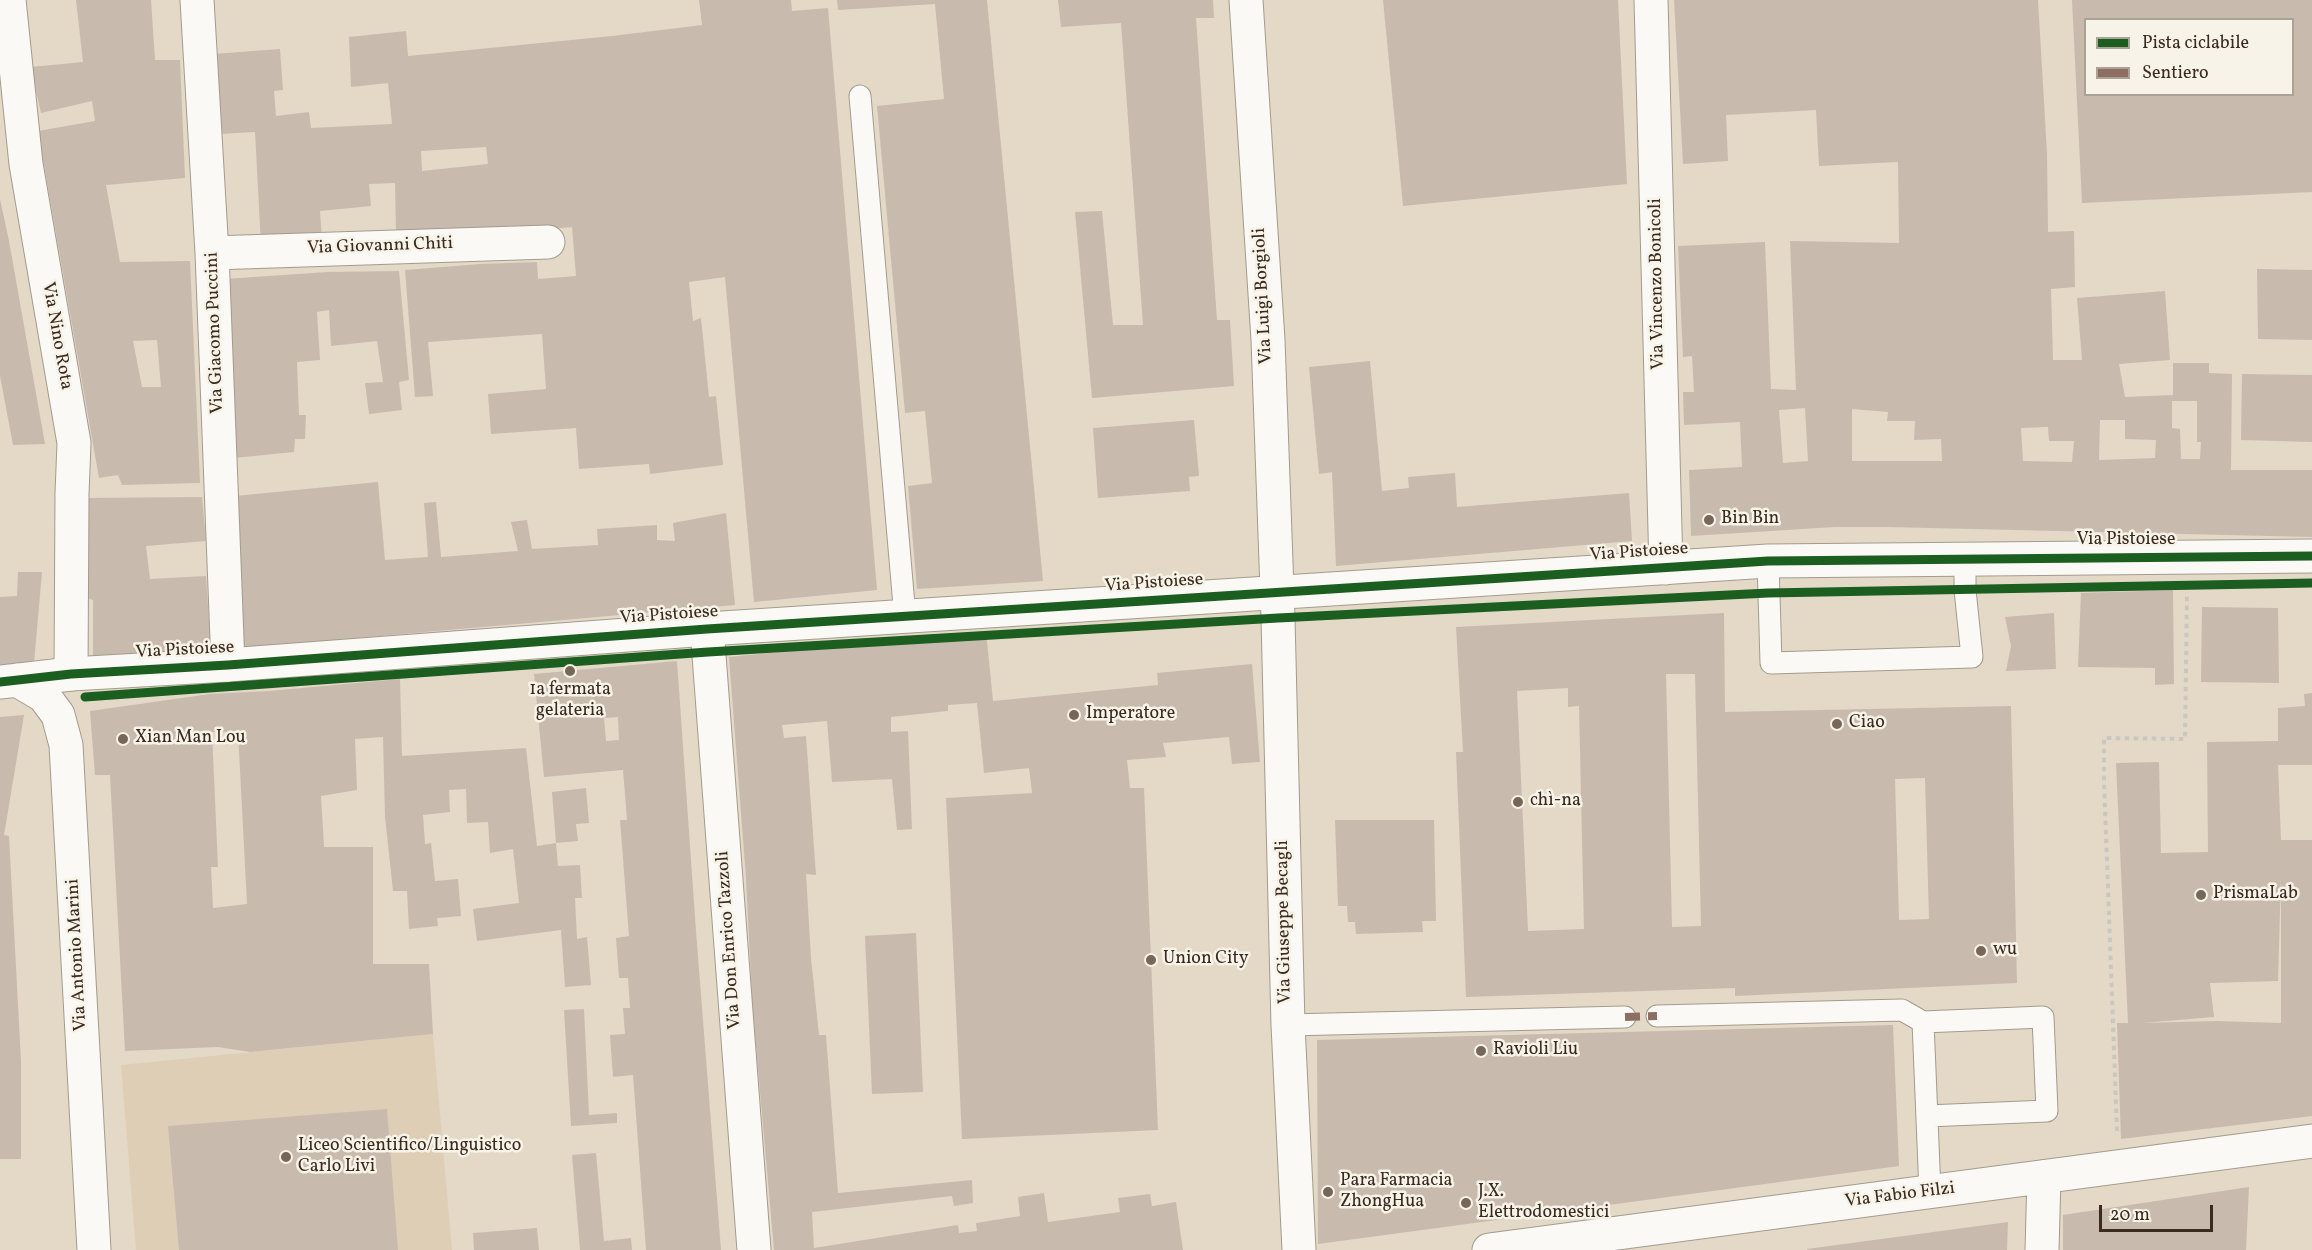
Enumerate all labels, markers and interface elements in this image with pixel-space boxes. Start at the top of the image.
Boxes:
legend [2084,18,2294,96]
text: Pista ciclabile [2142,31,2249,56]
text: Sentiero [2142,61,2209,86]
street label: Via Vincenzo Bonicoli [1646,198,1670,370]
street label: Via Luigi Borgioli [1250,227,1278,365]
street label: Via Giovanni Chiti [307,234,453,260]
street label: Via Giacomo Puccini [202,252,230,414]
street label: Via Nino Rota [36,280,76,392]
place label: Bin Bin [1721,509,1779,531]
marker: Bin Bin [1702,513,1716,527]
street label: Via Pistoiese [2077,530,2175,552]
street label: Via Pistoiese [1589,539,1689,567]
street label: Via Pistoiese [1104,570,1204,598]
street label: Via Pistoiese [619,602,719,630]
street label: Via Pistoiese [135,638,235,664]
marker: 1a fermata gelateria [563,664,577,678]
place label: 1a fermata gelateria [529,680,611,722]
place label: Imperatore [1086,704,1175,726]
marker: Imperatore [1067,708,1081,722]
place label: Ciao [1849,713,1885,735]
marker: Ciao [1830,717,1844,731]
place label: Xian Man Lou [135,728,246,750]
marker: Xian Man Lou [116,732,130,746]
place label: chì-na [1530,791,1581,813]
marker: chì-na [1511,795,1525,809]
street label: Via Giuseppe Becagli [1273,840,1297,1004]
street label: Via Don Enrico Tazzoli [713,850,747,1030]
street label: Via Antonio Marini [63,878,93,1032]
place label: PrismaLab [2213,884,2298,906]
marker: PrismaLab [2194,888,2208,902]
place label: wu [1993,940,2017,962]
marker: wu [1974,944,1988,958]
place label: Union City [1163,949,1248,971]
marker: Union City [1144,953,1158,967]
place label: Ravioli Liu [1493,1040,1578,1062]
marker: Ravioli Liu [1474,1044,1488,1058]
place label: Liceo Scientifico/Linguistico Carlo Livi [298,1136,521,1178]
marker: Liceo Scientifico/Linguistico Carlo Livi [279,1150,293,1164]
place label: Para Farmacia ZhongHua [1340,1171,1453,1214]
street label: Via Fabio Filzi [1844,1179,1956,1213]
place label: J.X. Elettrodomestici [1478,1182,1609,1224]
marker: Para Farmacia ZhongHua [1321,1185,1335,1199]
scale bar [2102,1193,2216,1231]
marker: J.X. Elettrodomestici [1459,1196,1473,1210]
text: 20 m [2110,1203,2150,1228]

